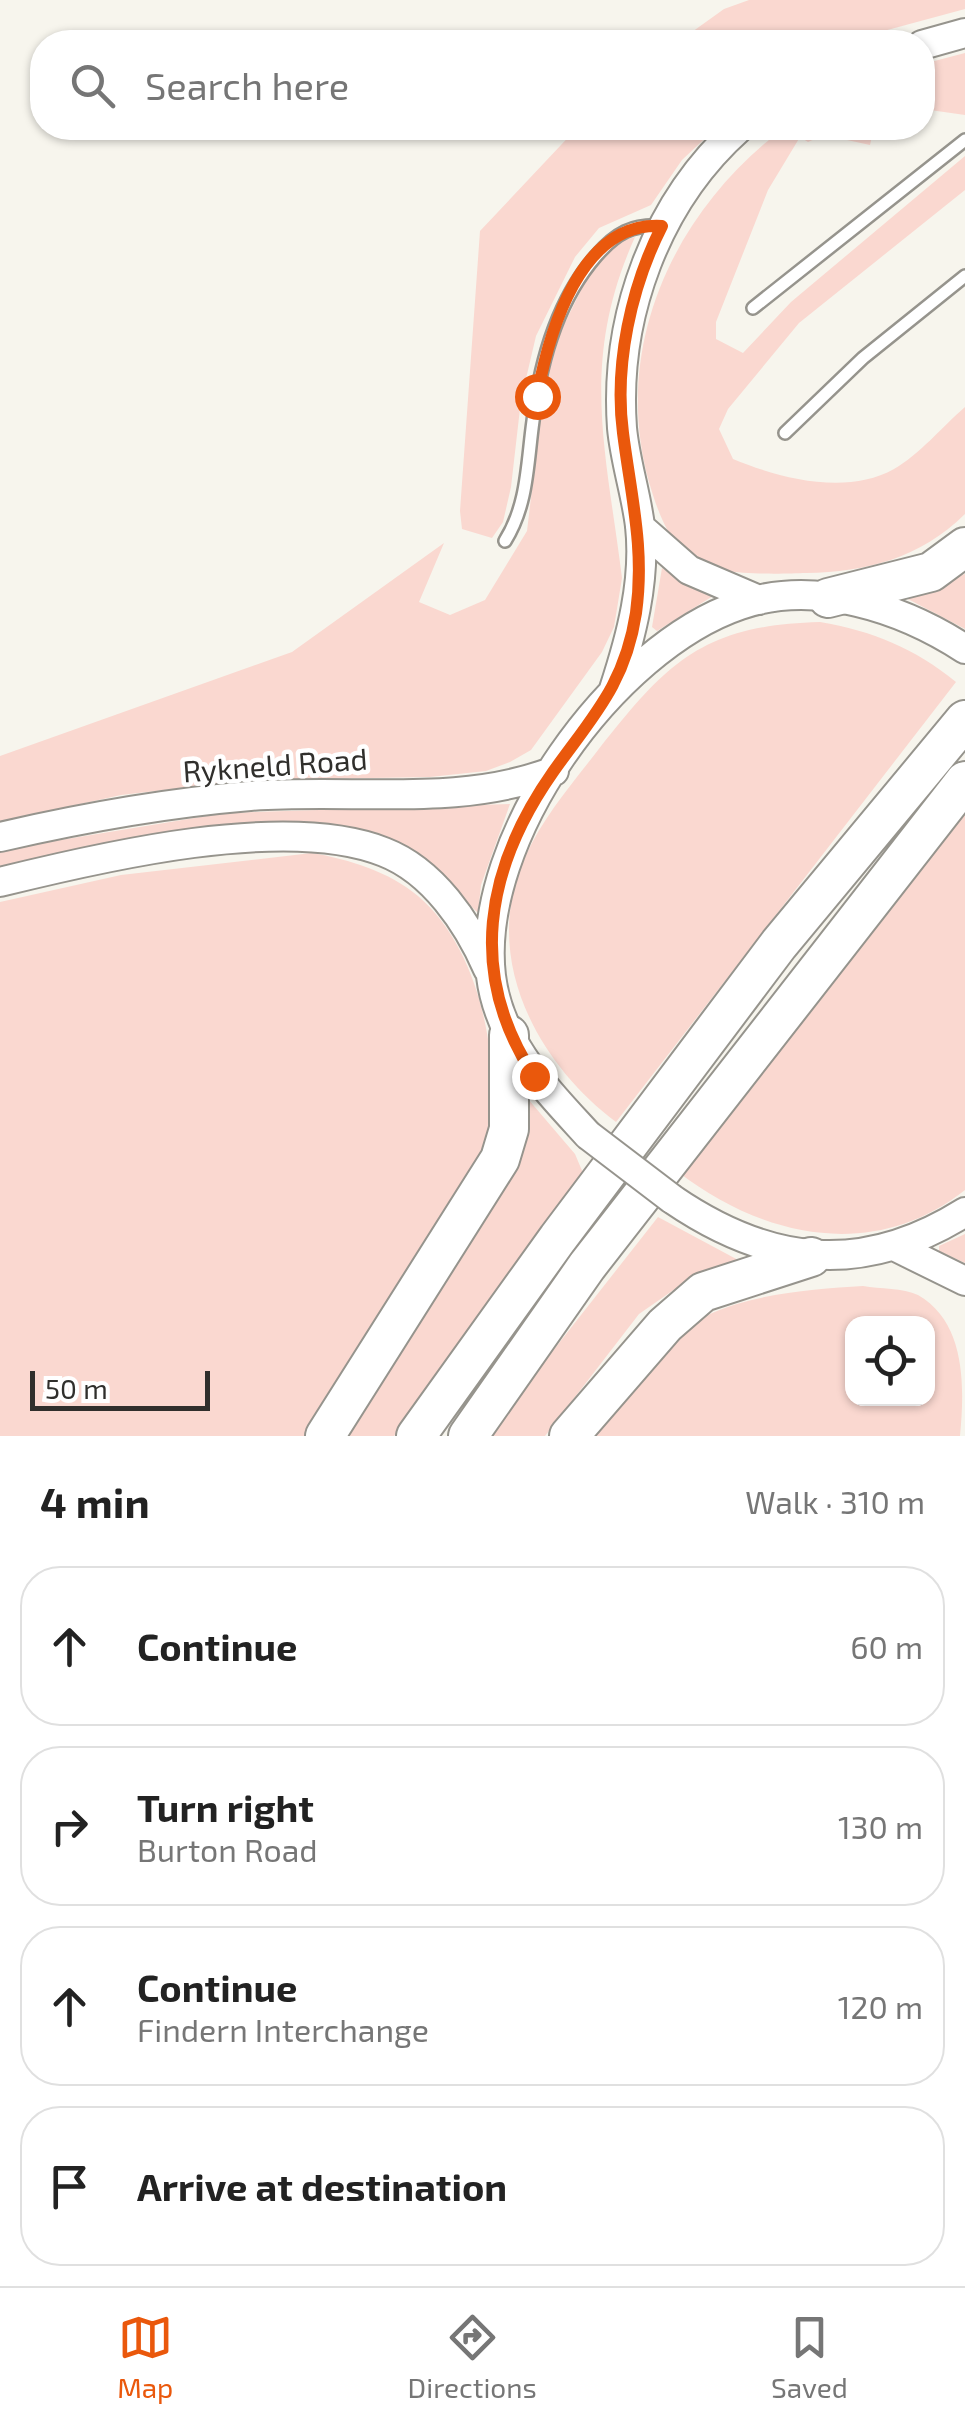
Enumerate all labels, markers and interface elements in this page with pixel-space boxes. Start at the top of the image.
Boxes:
search box [30,30,935,140]
icon: search [65,58,120,113]
text: Search here [145,62,349,108]
route start [515,374,561,420]
street label: Rykneld Road [181,740,368,788]
route end [512,1054,558,1100]
map controls [845,1316,935,1406]
button: locate [845,1316,935,1406]
scale bar [30,1366,210,1410]
text: 50 m [45,1371,108,1405]
text: 4 min [40,1476,150,1526]
text: Walk · 310 m [745,1482,925,1520]
icon: ahead [42,1619,97,1674]
text: Continue [137,1623,297,1669]
text: 60 m [850,1627,923,1665]
text: Turn right [137,1784,314,1830]
icon: right [42,1799,97,1854]
text: 130 m [838,1807,923,1845]
text: Burton Road [137,1830,318,1868]
text: Continue [137,1964,297,2010]
icon: ahead [42,1979,97,2034]
text: 120 m [838,1987,923,2025]
text: Findern Interchange [137,2010,429,2048]
icon: arrive [42,2159,97,2214]
text: Arrive at destination [137,2163,507,2209]
tab: Map [117,2310,173,2404]
tab: Directions [408,2310,537,2404]
tab: Saved [771,2310,848,2404]

